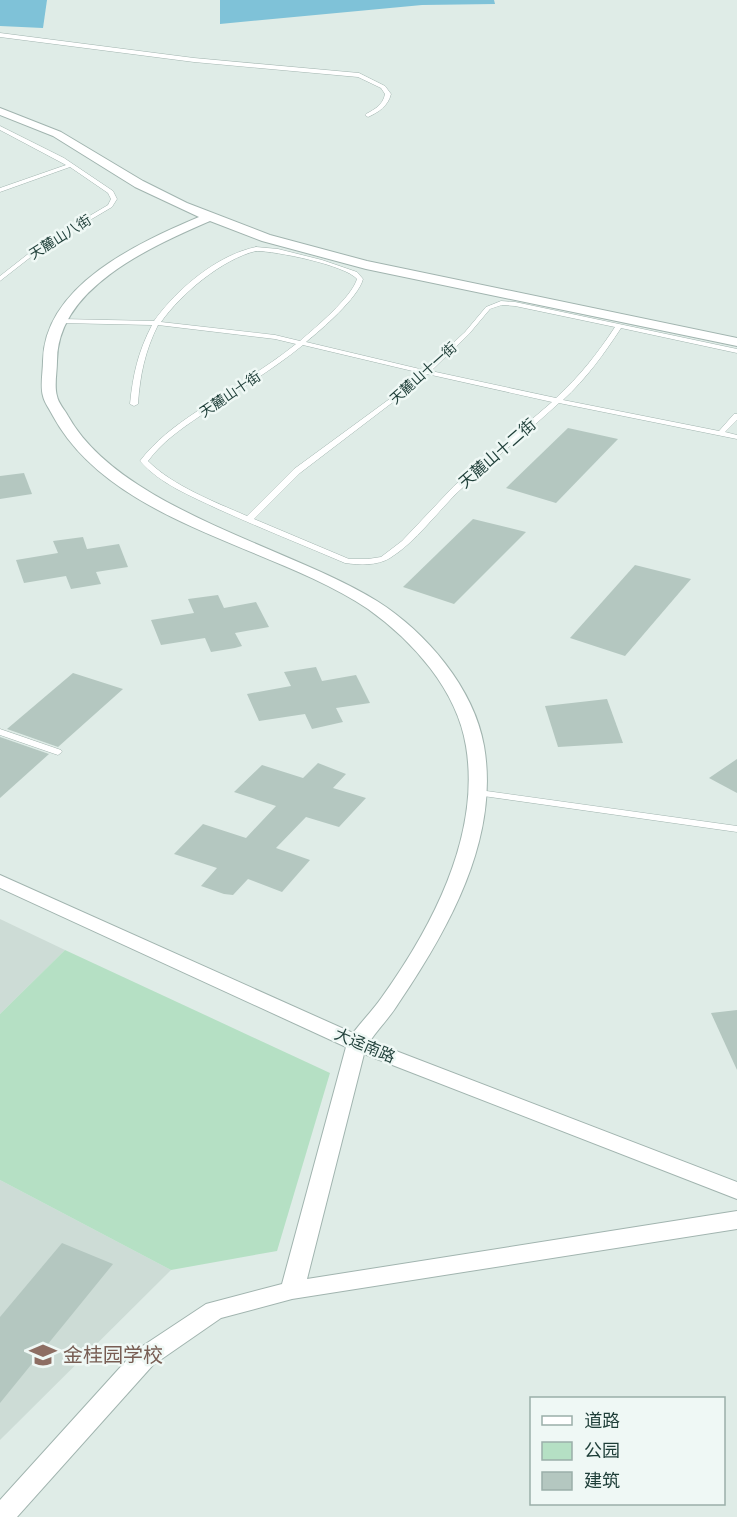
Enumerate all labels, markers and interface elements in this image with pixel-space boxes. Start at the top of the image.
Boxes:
street label: 天麓山八街 [24,209,95,264]
street label: 天麓山十一街 [384,337,461,409]
street label: 天麓山十街 [195,365,265,422]
street label: 天麓山十二街 [453,412,541,494]
street label: 大迳南路 [331,1021,399,1069]
place label: 金桂园学校 [63,1339,163,1370]
school or university icon: 金桂园学校 [28,1340,58,1370]
legend [530,1397,725,1505]
text: 道路 [584,1407,620,1434]
text: 公园 [584,1437,620,1464]
text: 建筑 [584,1467,620,1494]

